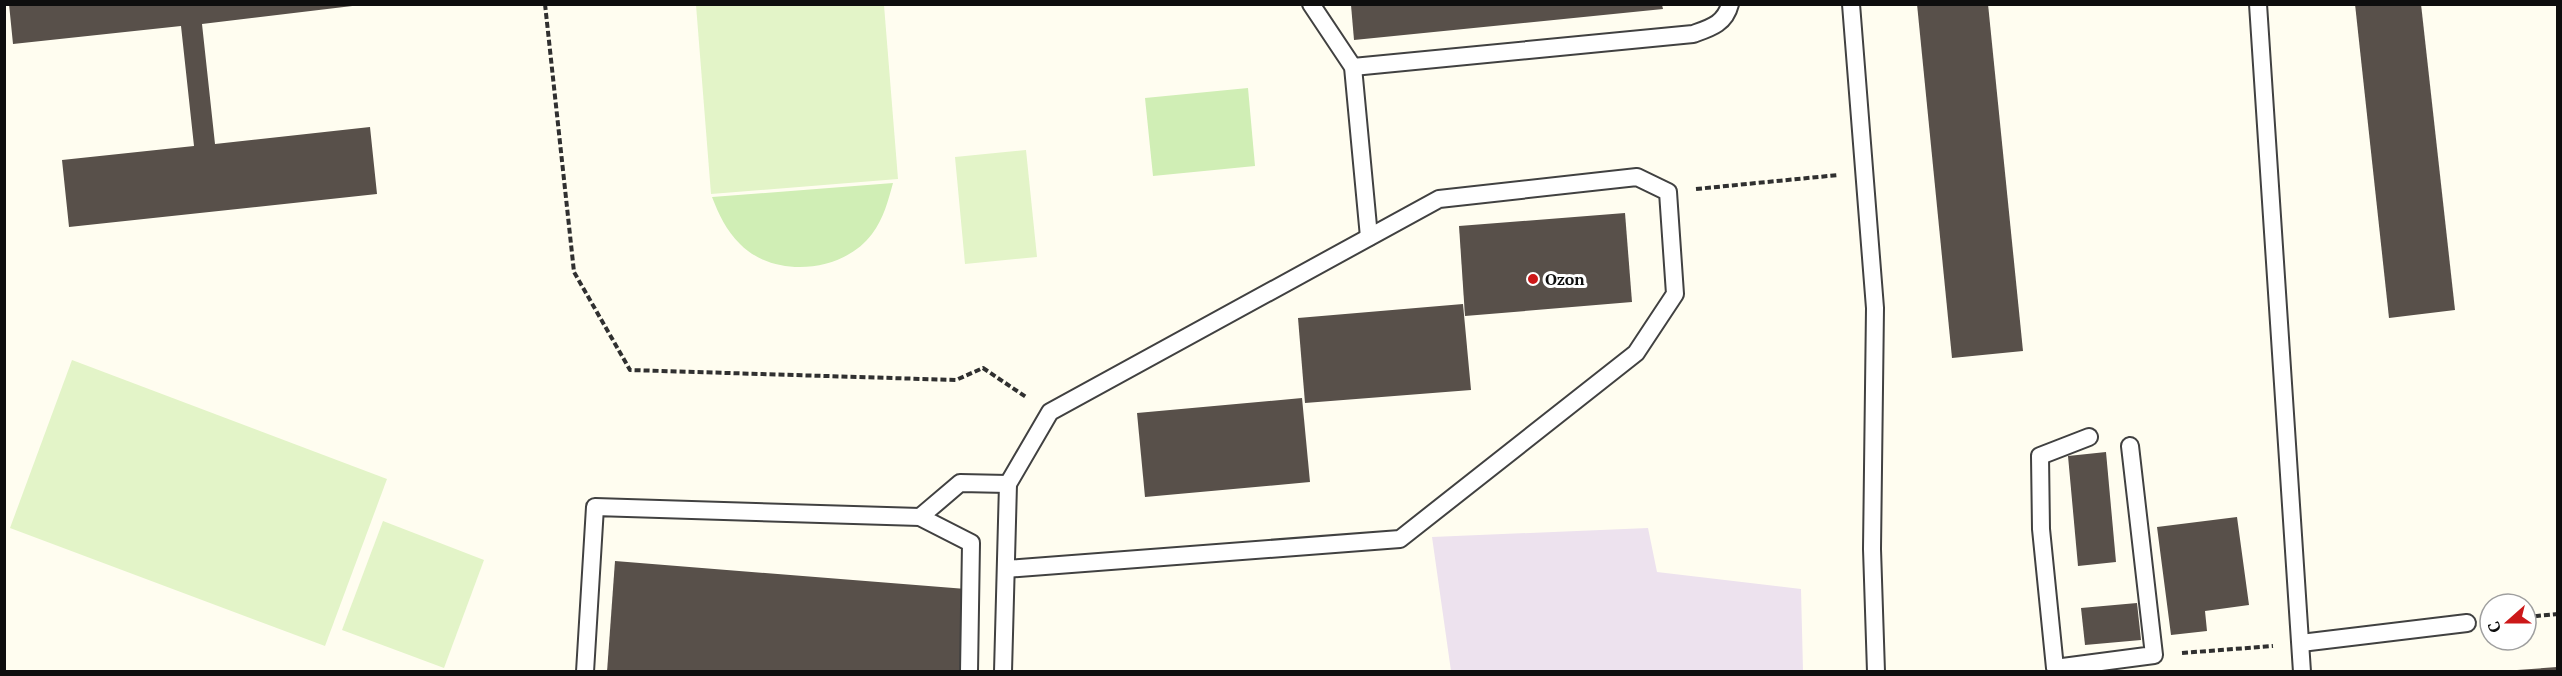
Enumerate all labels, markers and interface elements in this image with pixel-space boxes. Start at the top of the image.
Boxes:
place label: Ozon [1545,268,1585,290]
marker: Ozon [1526,272,1540,286]
north arrow [2478,592,2538,652]
text: С [2482,619,2506,636]

